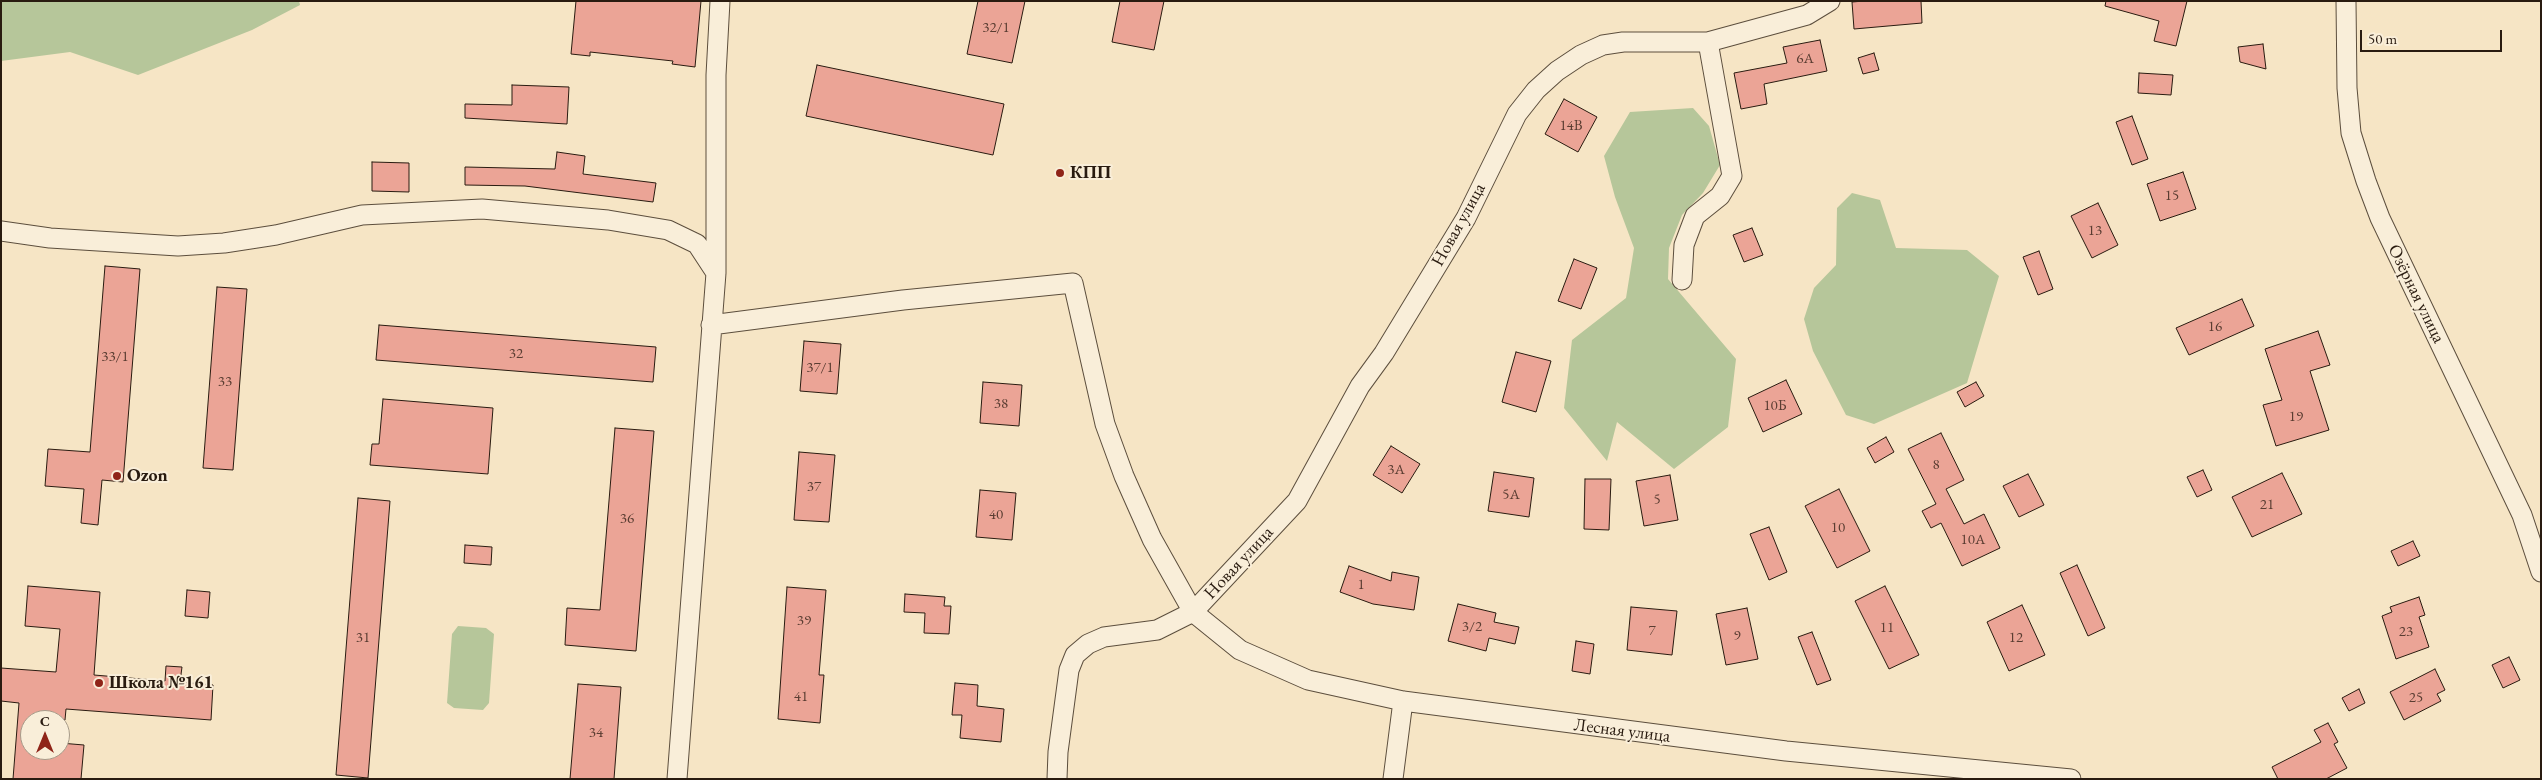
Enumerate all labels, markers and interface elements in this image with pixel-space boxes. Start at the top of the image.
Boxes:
house number: 32/1 [982,19,1010,37]
scale bar [2362,20,2504,52]
text: 50 m [2368,29,2397,48]
house number: 6А [1796,50,1814,68]
house number: 14В [1559,117,1583,135]
place label: КПП [1070,162,1111,184]
marker: КПП [1054,167,1066,179]
street label: Новая улица [1427,180,1491,270]
house number: 15 [2165,187,2179,205]
house number: 13 [2088,222,2102,240]
street label: Озёрная улица [2383,241,2449,347]
house number: 16 [2208,318,2222,336]
house number: 32 [509,345,523,363]
house number: 33/1 [101,348,129,366]
house number: 37/1 [806,359,834,377]
house number: 33 [218,373,232,391]
house number: 38 [994,395,1008,413]
house number: 10Б [1763,397,1787,415]
house number: 19 [2289,408,2303,426]
house number: 8 [1932,456,1940,474]
house number: 3А [1387,461,1405,479]
place label: Ozon [127,465,168,487]
marker: Ozon [111,470,123,482]
house number: 37 [807,478,821,496]
house number: 5А [1502,486,1520,504]
house number: 5 [1653,491,1661,509]
house number: 21 [2260,496,2274,514]
house number: 40 [989,506,1003,524]
house number: 36 [620,510,634,528]
house number: 10 [1831,519,1845,537]
street label: Новая улица [1200,522,1278,604]
house number: 10А [1961,531,1985,549]
house number: 1 [1357,576,1365,594]
house number: 39 [797,612,811,630]
house number: 3/2 [1462,618,1482,636]
house number: 11 [1880,619,1894,637]
house number: 7 [1648,622,1656,640]
house number: 23 [2399,623,2413,641]
house number: 9 [1733,627,1741,645]
house number: 31 [356,629,370,647]
house number: 12 [2009,629,2023,647]
place label: Школа №161 [109,672,213,694]
marker: Школа №161 [93,677,105,689]
house number: 41 [794,688,808,706]
house number: 25 [2409,689,2423,707]
north arrow [20,710,70,760]
text: С [40,712,50,730]
street label: Лесная улица [1573,714,1671,748]
house number: 34 [589,724,603,742]

